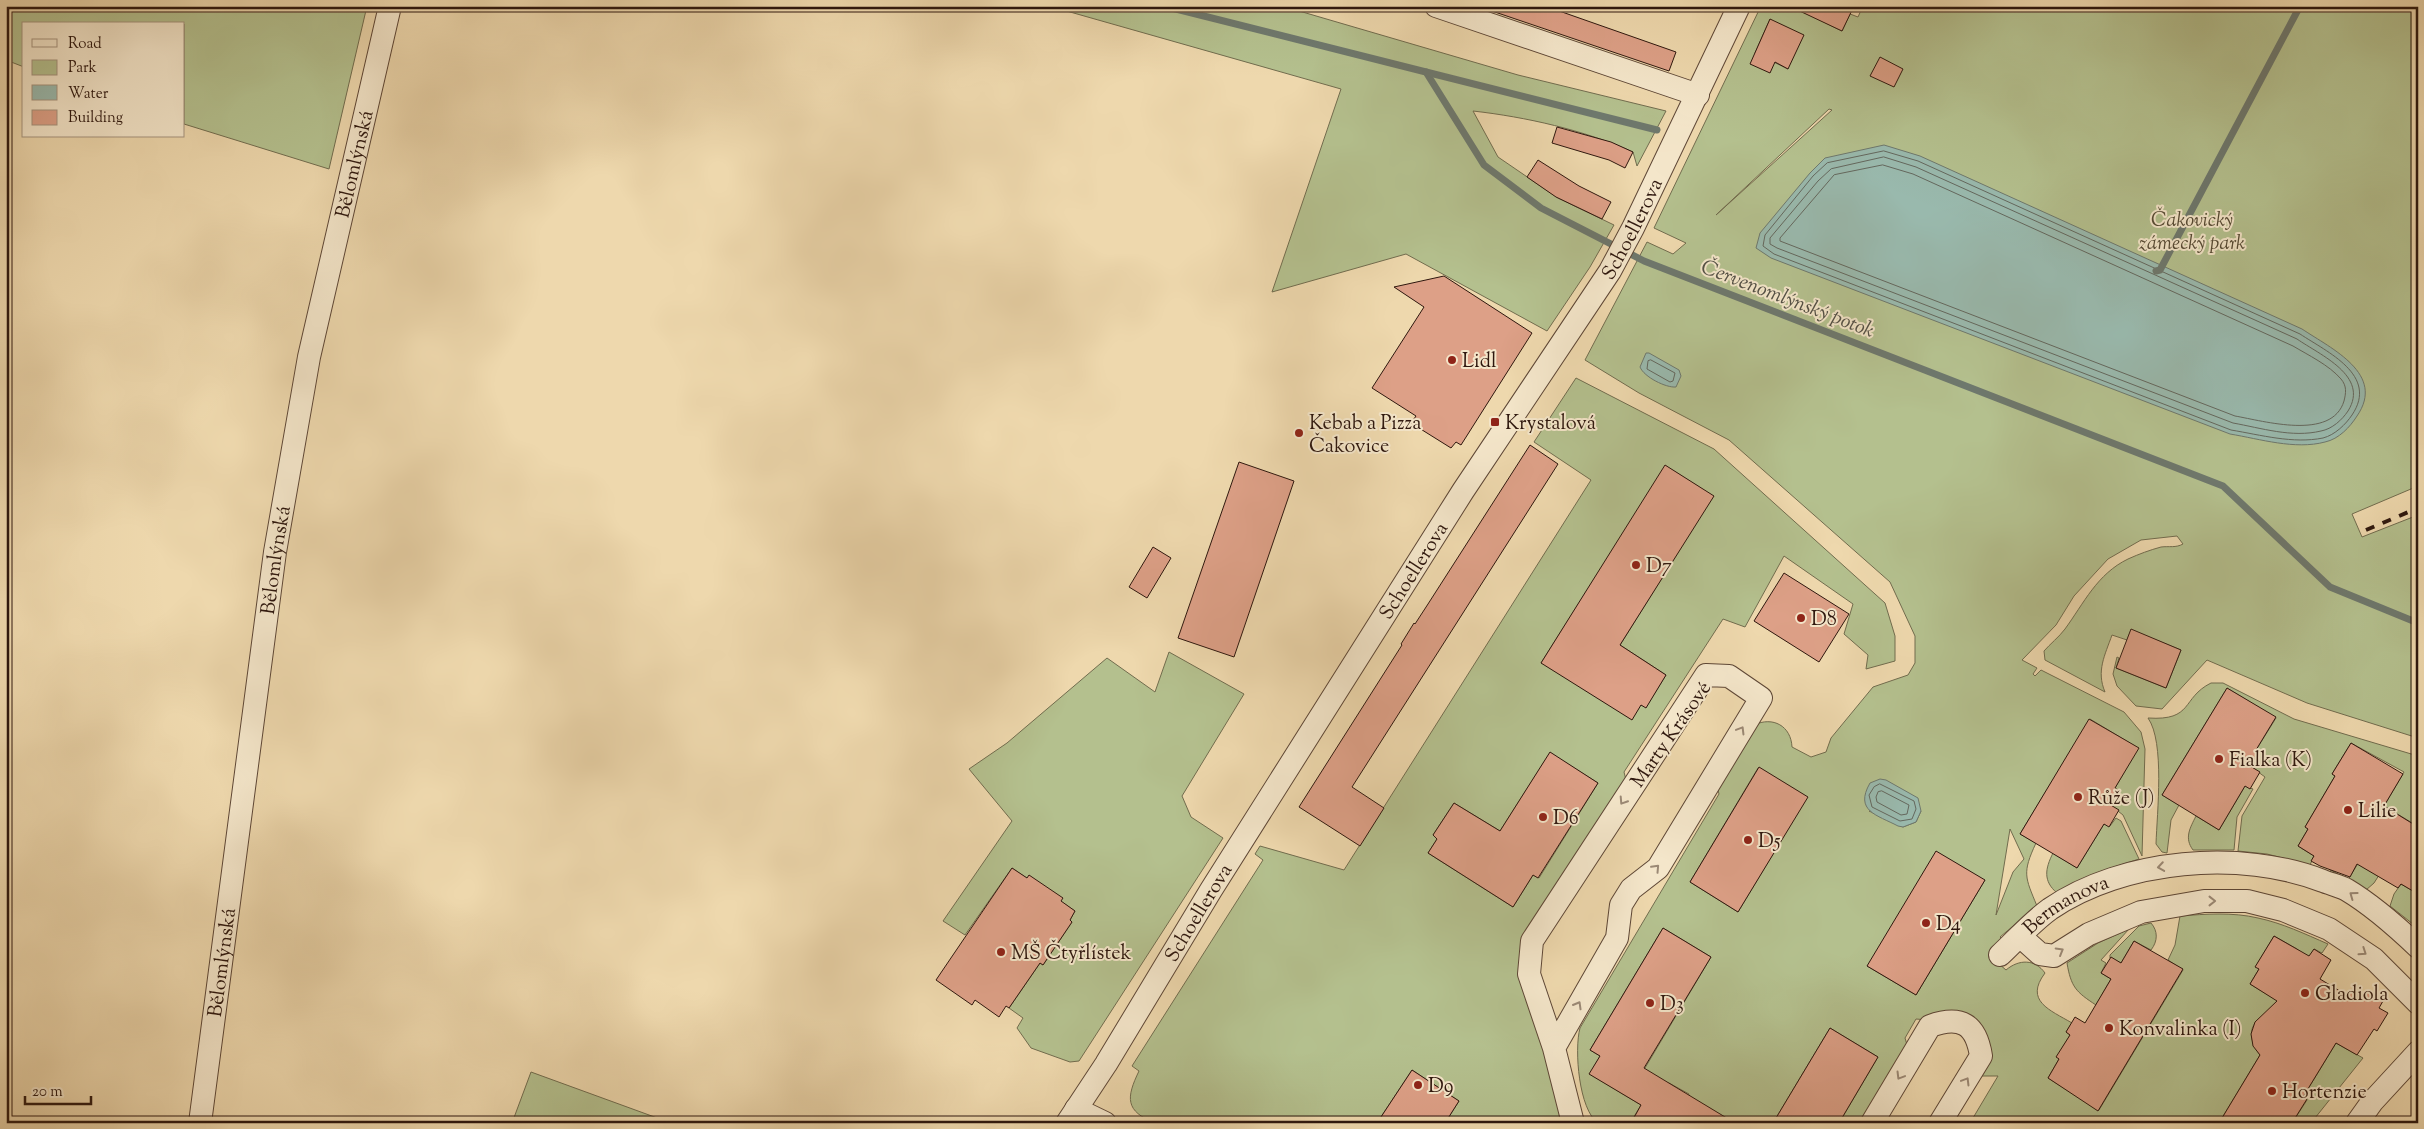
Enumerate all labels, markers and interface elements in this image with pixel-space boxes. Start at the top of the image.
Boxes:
legend [22,22,185,138]
text: Road [68,34,102,55]
text: Park [68,58,97,79]
text: Water [68,84,109,105]
text: Building [68,108,123,129]
street label: Bělomlýnská [330,108,382,221]
street label: Schoellerova [1596,174,1672,287]
park label: Čakovický zámecký park [2139,206,2245,259]
water label: Červenomlýnský potok [1696,253,1879,347]
place label: Lidl [1462,348,1497,377]
marker: Lidl [1446,354,1458,366]
place label: Kebab a Pizza Čakovice [1309,410,1421,462]
place label: Krystalová [1505,410,1596,439]
marker: Krystalová [1489,416,1501,428]
marker: Kebab a Pizza Čakovice [1293,427,1305,439]
street label: Bělomlýnská [255,504,300,617]
street label: Schoellerova [1373,517,1457,626]
place label: D7 [1646,553,1672,582]
marker: D7 [1630,559,1642,571]
place label: D8 [1811,606,1837,635]
marker: D8 [1795,612,1807,624]
street label: Marty Krásové [1625,676,1720,795]
one-way arrow [1735,727,1745,736]
place label: Fialka (K) [2229,747,2312,776]
marker: Fialka (K) [2213,753,2225,765]
place label: Růže (J) [2088,785,2155,814]
marker: Růže (J) [2072,791,2084,803]
one-way arrow [1620,796,1630,805]
place label: Lilie [2358,798,2396,827]
marker: Lilie [2342,804,2354,816]
place label: D6 [1553,805,1579,834]
marker: D6 [1537,811,1549,823]
place label: D5 [1758,828,1781,857]
marker: D5 [1742,834,1754,846]
street label: Schoellerova [1159,859,1241,968]
one-way arrow [2157,861,2165,872]
one-way arrow [1650,865,1659,874]
street label: Bermanova [2017,869,2113,943]
one-way arrow [2349,892,2359,901]
one-way arrow [2209,896,2217,906]
street label: Bělomlýnská [202,906,245,1019]
place label: D4 [1936,911,1961,940]
marker: D4 [1920,917,1932,929]
place label: MŠ Čtyřlístek [1011,939,1131,969]
marker: MŠ Čtyřlístek [995,946,1007,958]
one-way arrow [2357,946,2367,955]
one-way arrow [2055,948,2064,958]
place label: Gladiola [2315,981,2388,1010]
marker: Gladiola [2299,987,2311,999]
place label: D3 [1660,991,1684,1020]
marker: D3 [1644,997,1656,1009]
one-way arrow [1572,1002,1582,1011]
place label: Konvalinka (I) [2119,1016,2242,1045]
marker: Konvalinka (I) [2103,1022,2115,1034]
one-way arrow [1897,1071,1907,1080]
place label: D9 [1428,1073,1454,1102]
scale bar [25,1074,91,1106]
one-way arrow [1959,1078,1969,1087]
marker: D9 [1412,1079,1424,1091]
place label: Hortenzie [2282,1079,2367,1108]
text: 20 m [32,1082,63,1103]
marker: Hortenzie [2266,1085,2278,1097]

